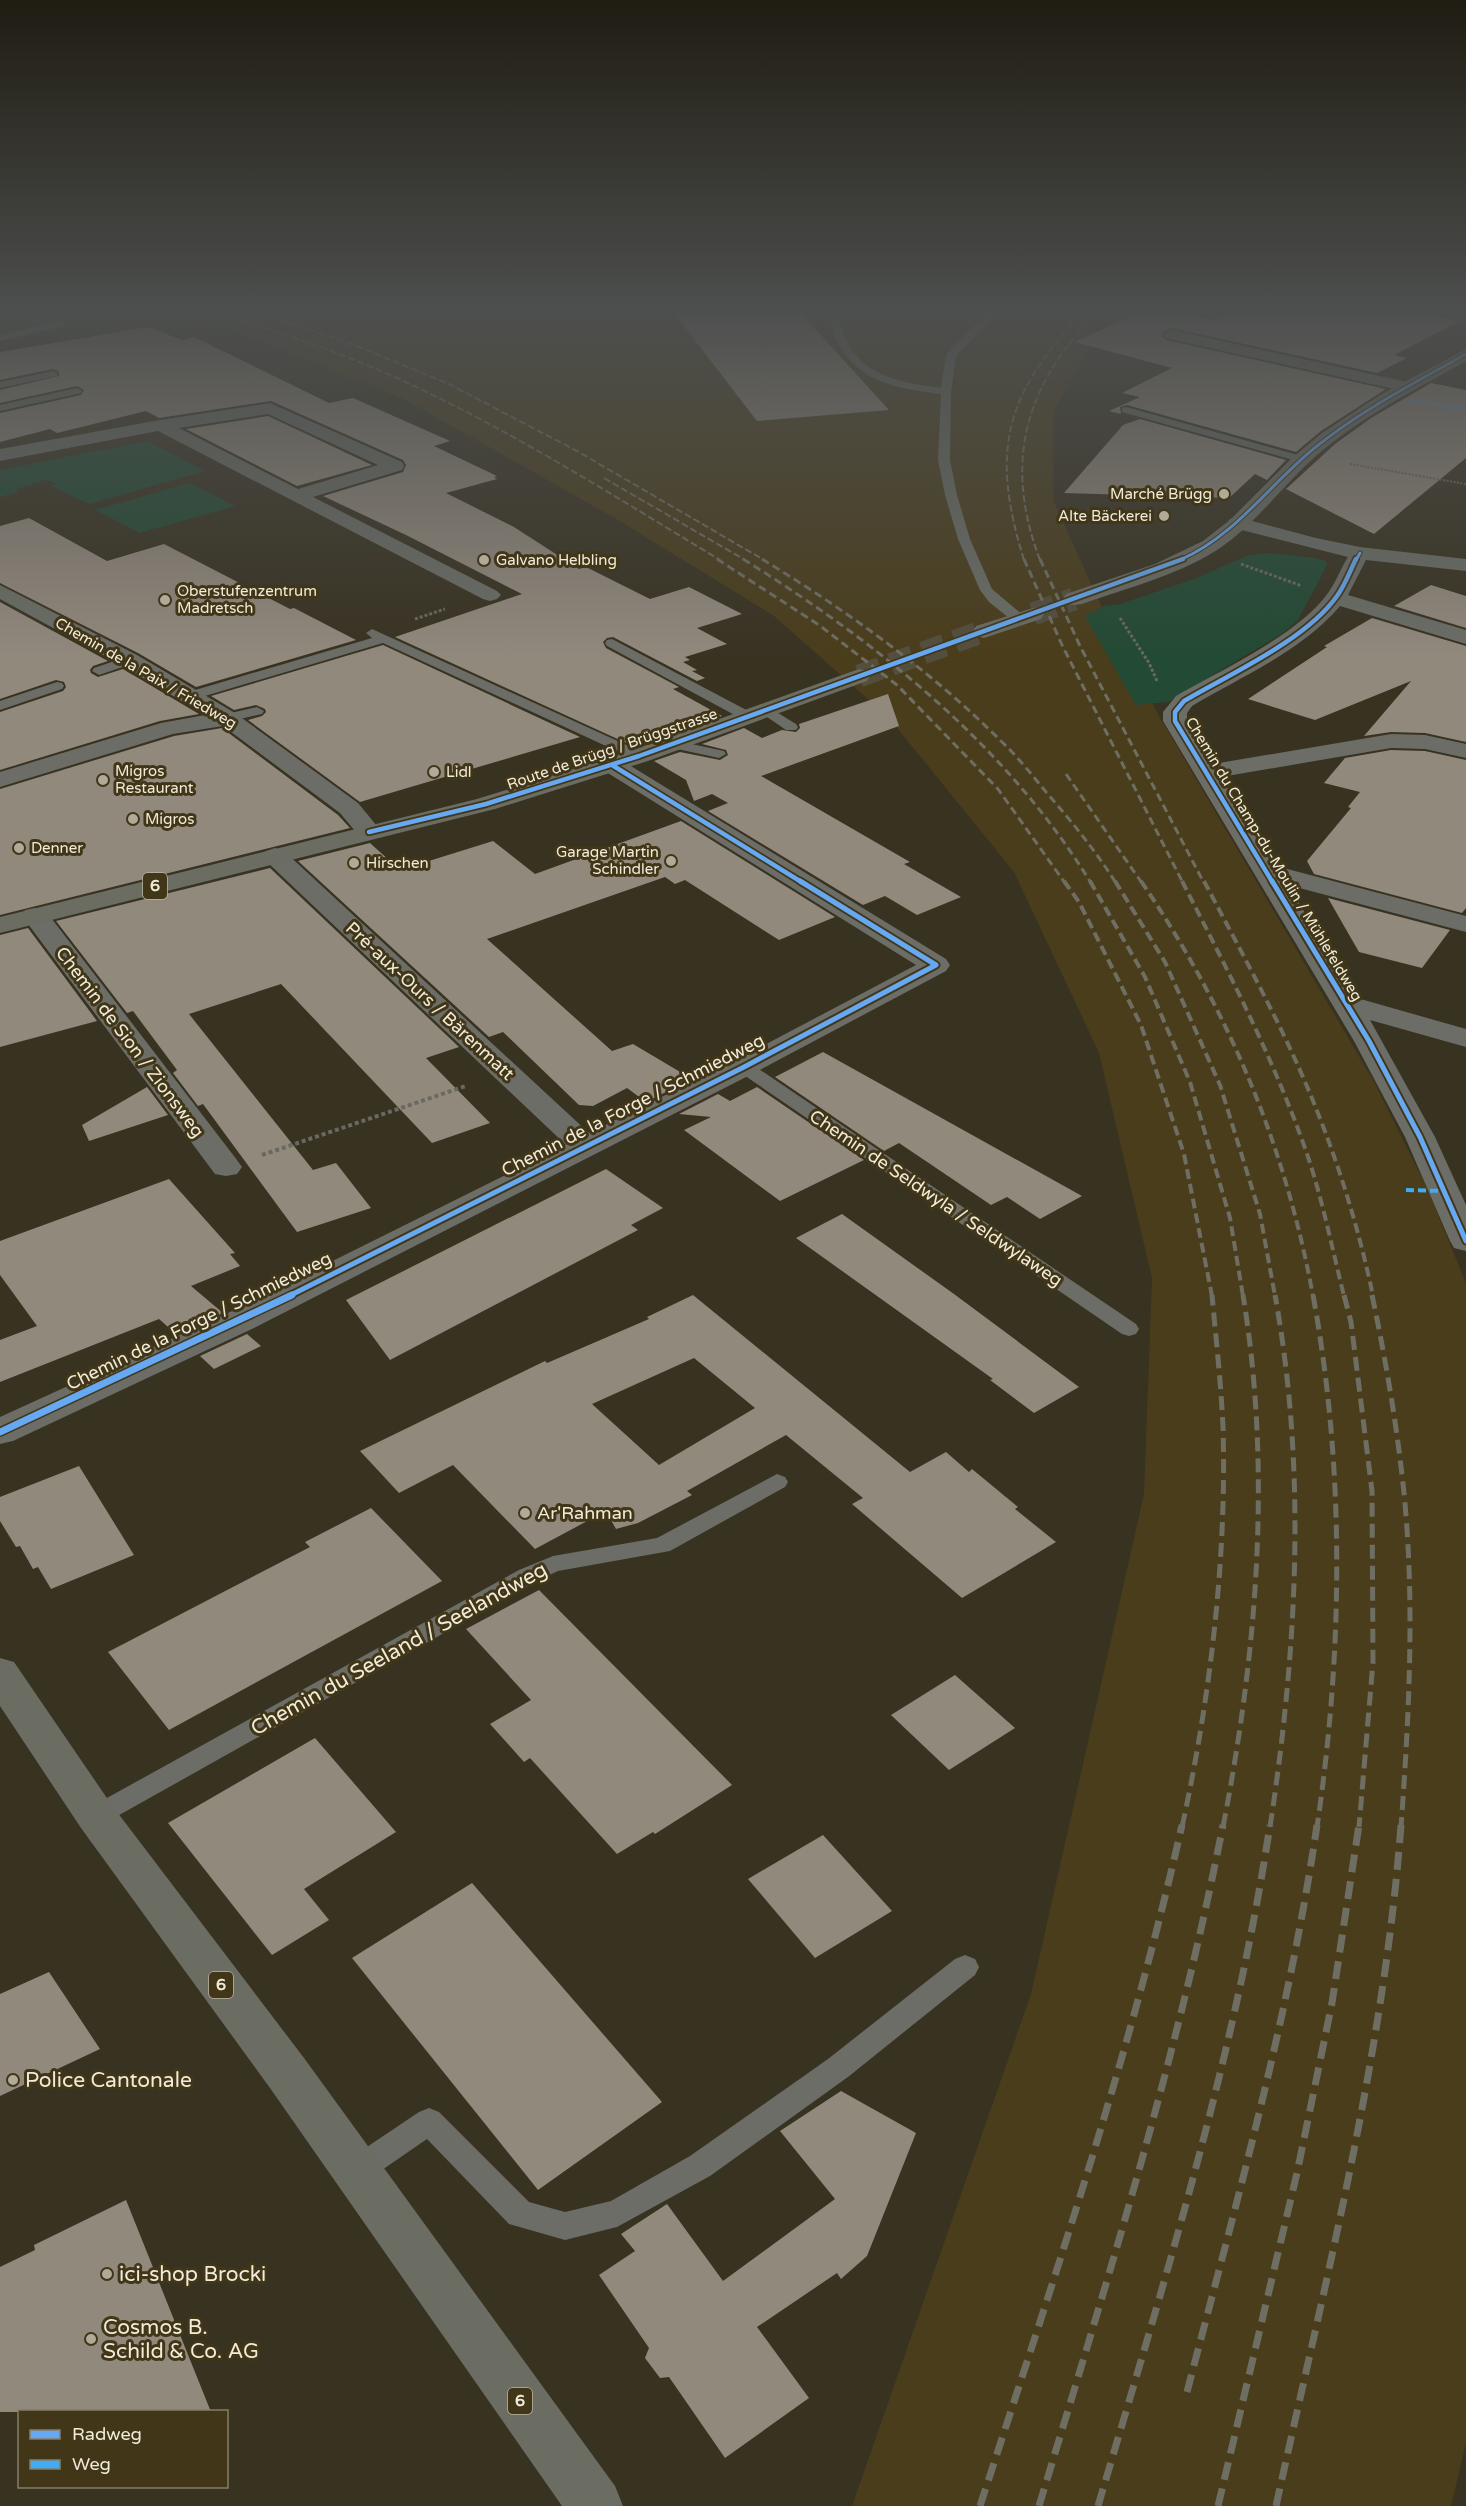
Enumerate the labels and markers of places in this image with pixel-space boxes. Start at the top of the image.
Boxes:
place label: Marché Brügg [1110,485,1212,503]
marker: Marché Brügg [1217,487,1231,501]
place label: Alte Bäckerei [1058,507,1152,525]
marker: Alte Bäckerei [1157,509,1171,523]
place label: Galvano Helbling [496,551,617,569]
marker: Galvano Helbling [477,553,491,567]
place label: Oberstufenzentrum Madretsch [177,582,317,617]
marker: Oberstufenzentrum Madretsch [158,593,172,607]
place label: Migros Restaurant [115,762,194,797]
place label: Lidl [446,763,472,781]
marker: Lidl [427,765,441,779]
marker: Migros Restaurant [96,773,110,787]
place label: Migros [145,810,194,828]
marker: Migros [126,812,140,826]
place label: Denner [31,839,83,857]
marker: Denner [12,841,26,855]
place label: Garage Martin Schindler [556,843,659,878]
place label: Hirschen [366,854,429,872]
marker: Garage Martin Schindler [664,854,678,868]
marker: Hirschen [347,856,361,870]
place label: Ar'Rahman [537,1502,633,1524]
marker: Ar'Rahman [518,1506,532,1520]
place label: Police Cantonale [25,2068,192,2093]
marker: Police Cantonale [6,2073,20,2087]
place label: ici-shop Brocki [119,2262,266,2287]
marker: ici-shop Brocki [100,2267,114,2281]
place label: Cosmos B. Schild & Co. AG [103,2315,259,2364]
marker: Cosmos B. Schild & Co. AG [84,2332,98,2346]

